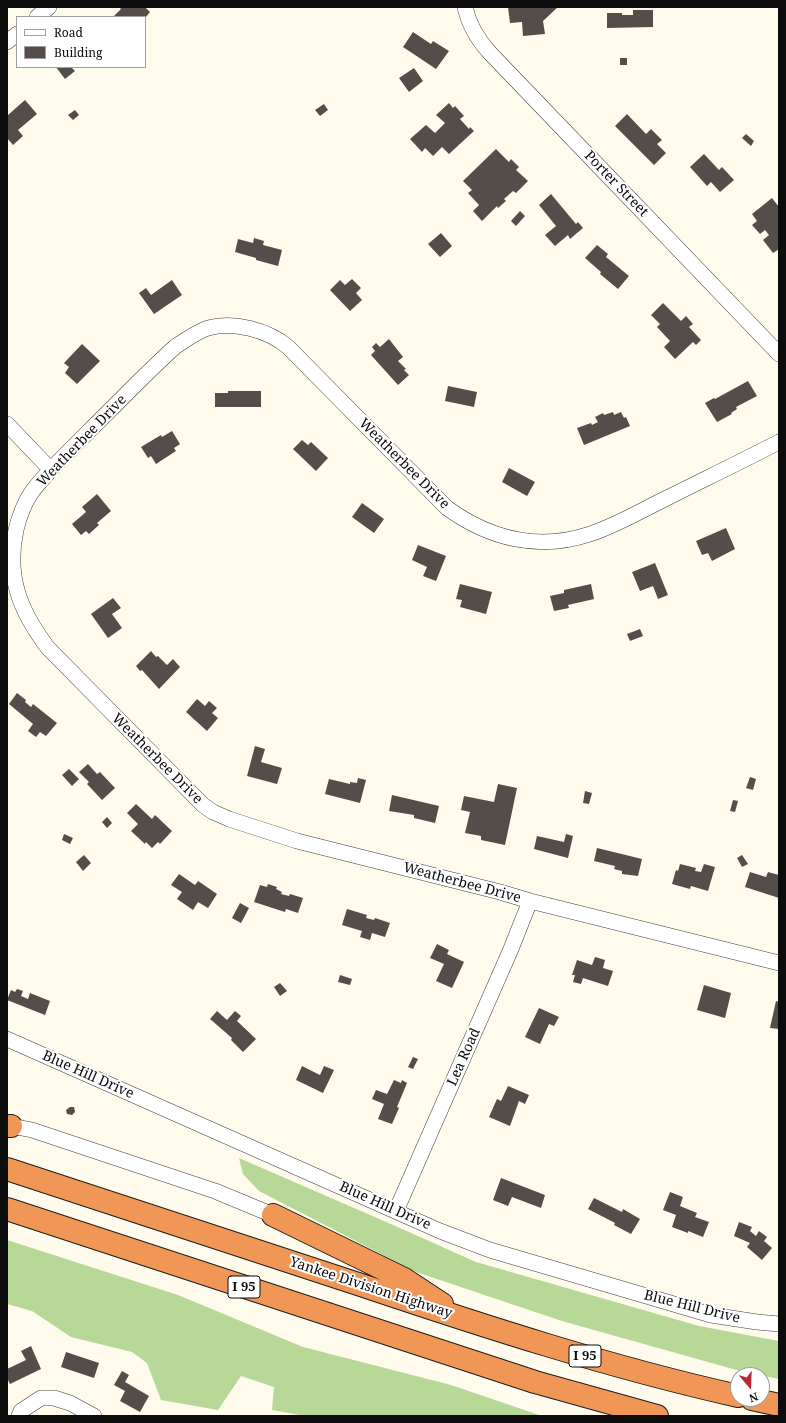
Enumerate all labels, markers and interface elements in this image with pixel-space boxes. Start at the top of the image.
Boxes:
legend [16,16,146,68]
text: Road [54,24,83,41]
text: Building [54,44,102,61]
street label: Porter Street [580,148,652,220]
street label: Weatherbee Drive [34,392,130,490]
street label: Weatherbee Drive [355,415,453,513]
street label: Weatherbee Drive [108,710,206,808]
street label: Weatherbee Drive [401,859,523,907]
street label: Lea Road [444,1026,484,1088]
street label: Blue Hill Drive [40,1047,136,1103]
street label: Blue Hill Drive [337,1178,433,1234]
street label: Yankee Division Highway [288,1254,454,1322]
road number: I 95 [228,1276,260,1298]
street label: Blue Hill Drive [642,1287,742,1327]
road number: I 95 [569,1345,601,1367]
north arrow [730,1367,770,1407]
text: N [747,1389,760,1406]

